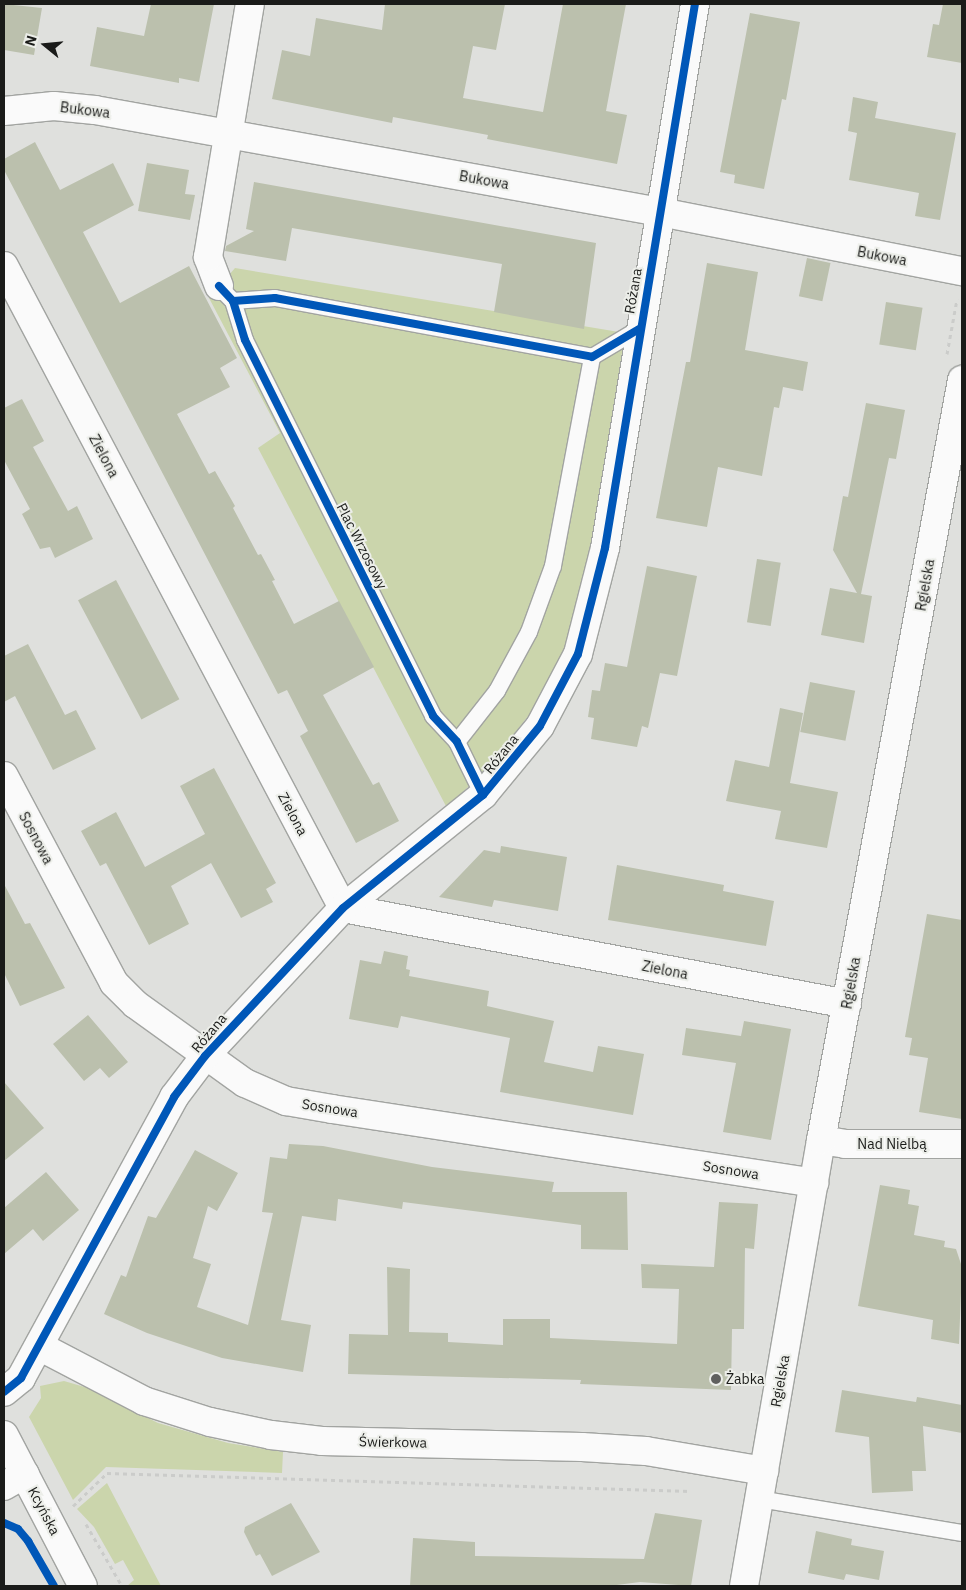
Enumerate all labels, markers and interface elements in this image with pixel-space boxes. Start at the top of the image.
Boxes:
north arrow [20,20,70,70]
text: N [21,33,41,48]
street label: Bukowa [59,99,111,121]
street label: Bukowa [458,167,510,193]
street label: Bukowa [856,243,908,269]
street label: Różana [621,267,645,315]
street label: Zielona [86,432,122,480]
street label: Plac Wrzosowy [333,500,391,592]
street label: Rgielska [912,558,938,612]
street label: Różana [480,731,522,777]
street label: Zielona [275,790,311,838]
street label: Sosnowa [15,809,57,867]
street label: Rgielska [838,956,864,1010]
street label: Zielona [641,957,689,983]
street label: Różana [188,1010,230,1056]
street label: Sosnowa [301,1095,359,1121]
street label: Nad Nielbą [857,1136,927,1152]
street label: Sosnowa [702,1157,760,1183]
street label: Rgielska [767,1354,793,1408]
place label: Żabka [726,1371,764,1387]
marker: Żabka [710,1373,722,1385]
street label: Świerkowa [359,1433,427,1451]
street label: Kcyńska [24,1484,64,1538]

